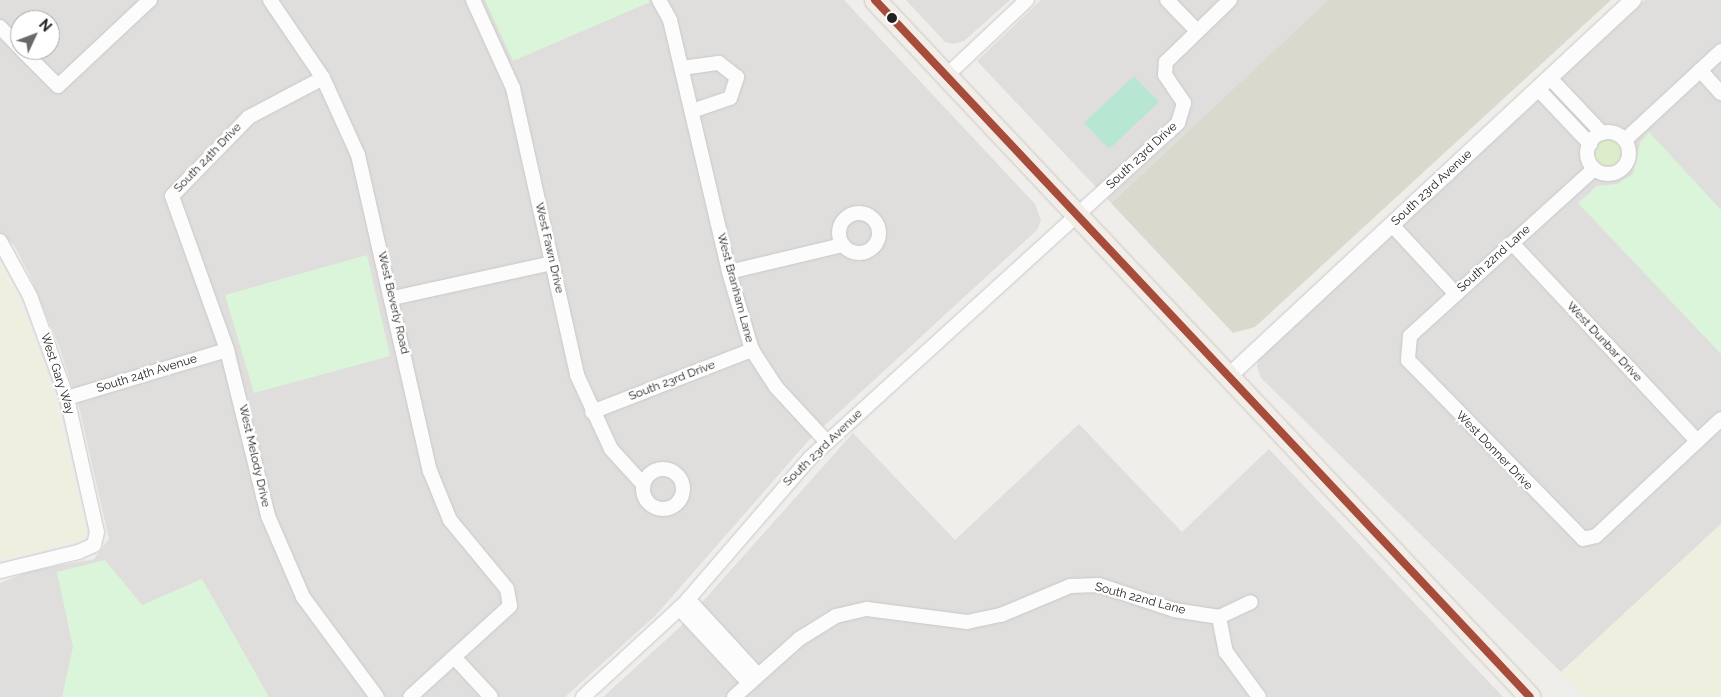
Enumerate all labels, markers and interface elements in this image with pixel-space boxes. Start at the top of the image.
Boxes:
north arrow [10,10,60,60]
unlabelled marker [887,13,897,23]
text: N [36,16,55,35]
street label: South 24th Drive [171,120,245,196]
street label: South 23rd Drive [1104,120,1180,192]
street label: South 23rd Avenue [1389,147,1475,229]
street label: West Fawn Drive [532,201,566,295]
street label: South 22nd Lane [1455,222,1533,296]
street label: West Branham Lane [713,232,757,344]
street label: West Beverly Road [374,250,412,356]
street label: West Dunbar Drive [1563,299,1645,385]
street label: West Gary Way [37,331,77,417]
street label: South 24th Avenue [95,352,199,396]
street label: South 23rd Drive [627,358,717,404]
street label: West Melody Drive [235,403,273,509]
street label: South 23rd Avenue [780,406,866,490]
street label: West Donner Drive [1453,408,1535,494]
street label: South 22nd Lane [1093,580,1187,618]

